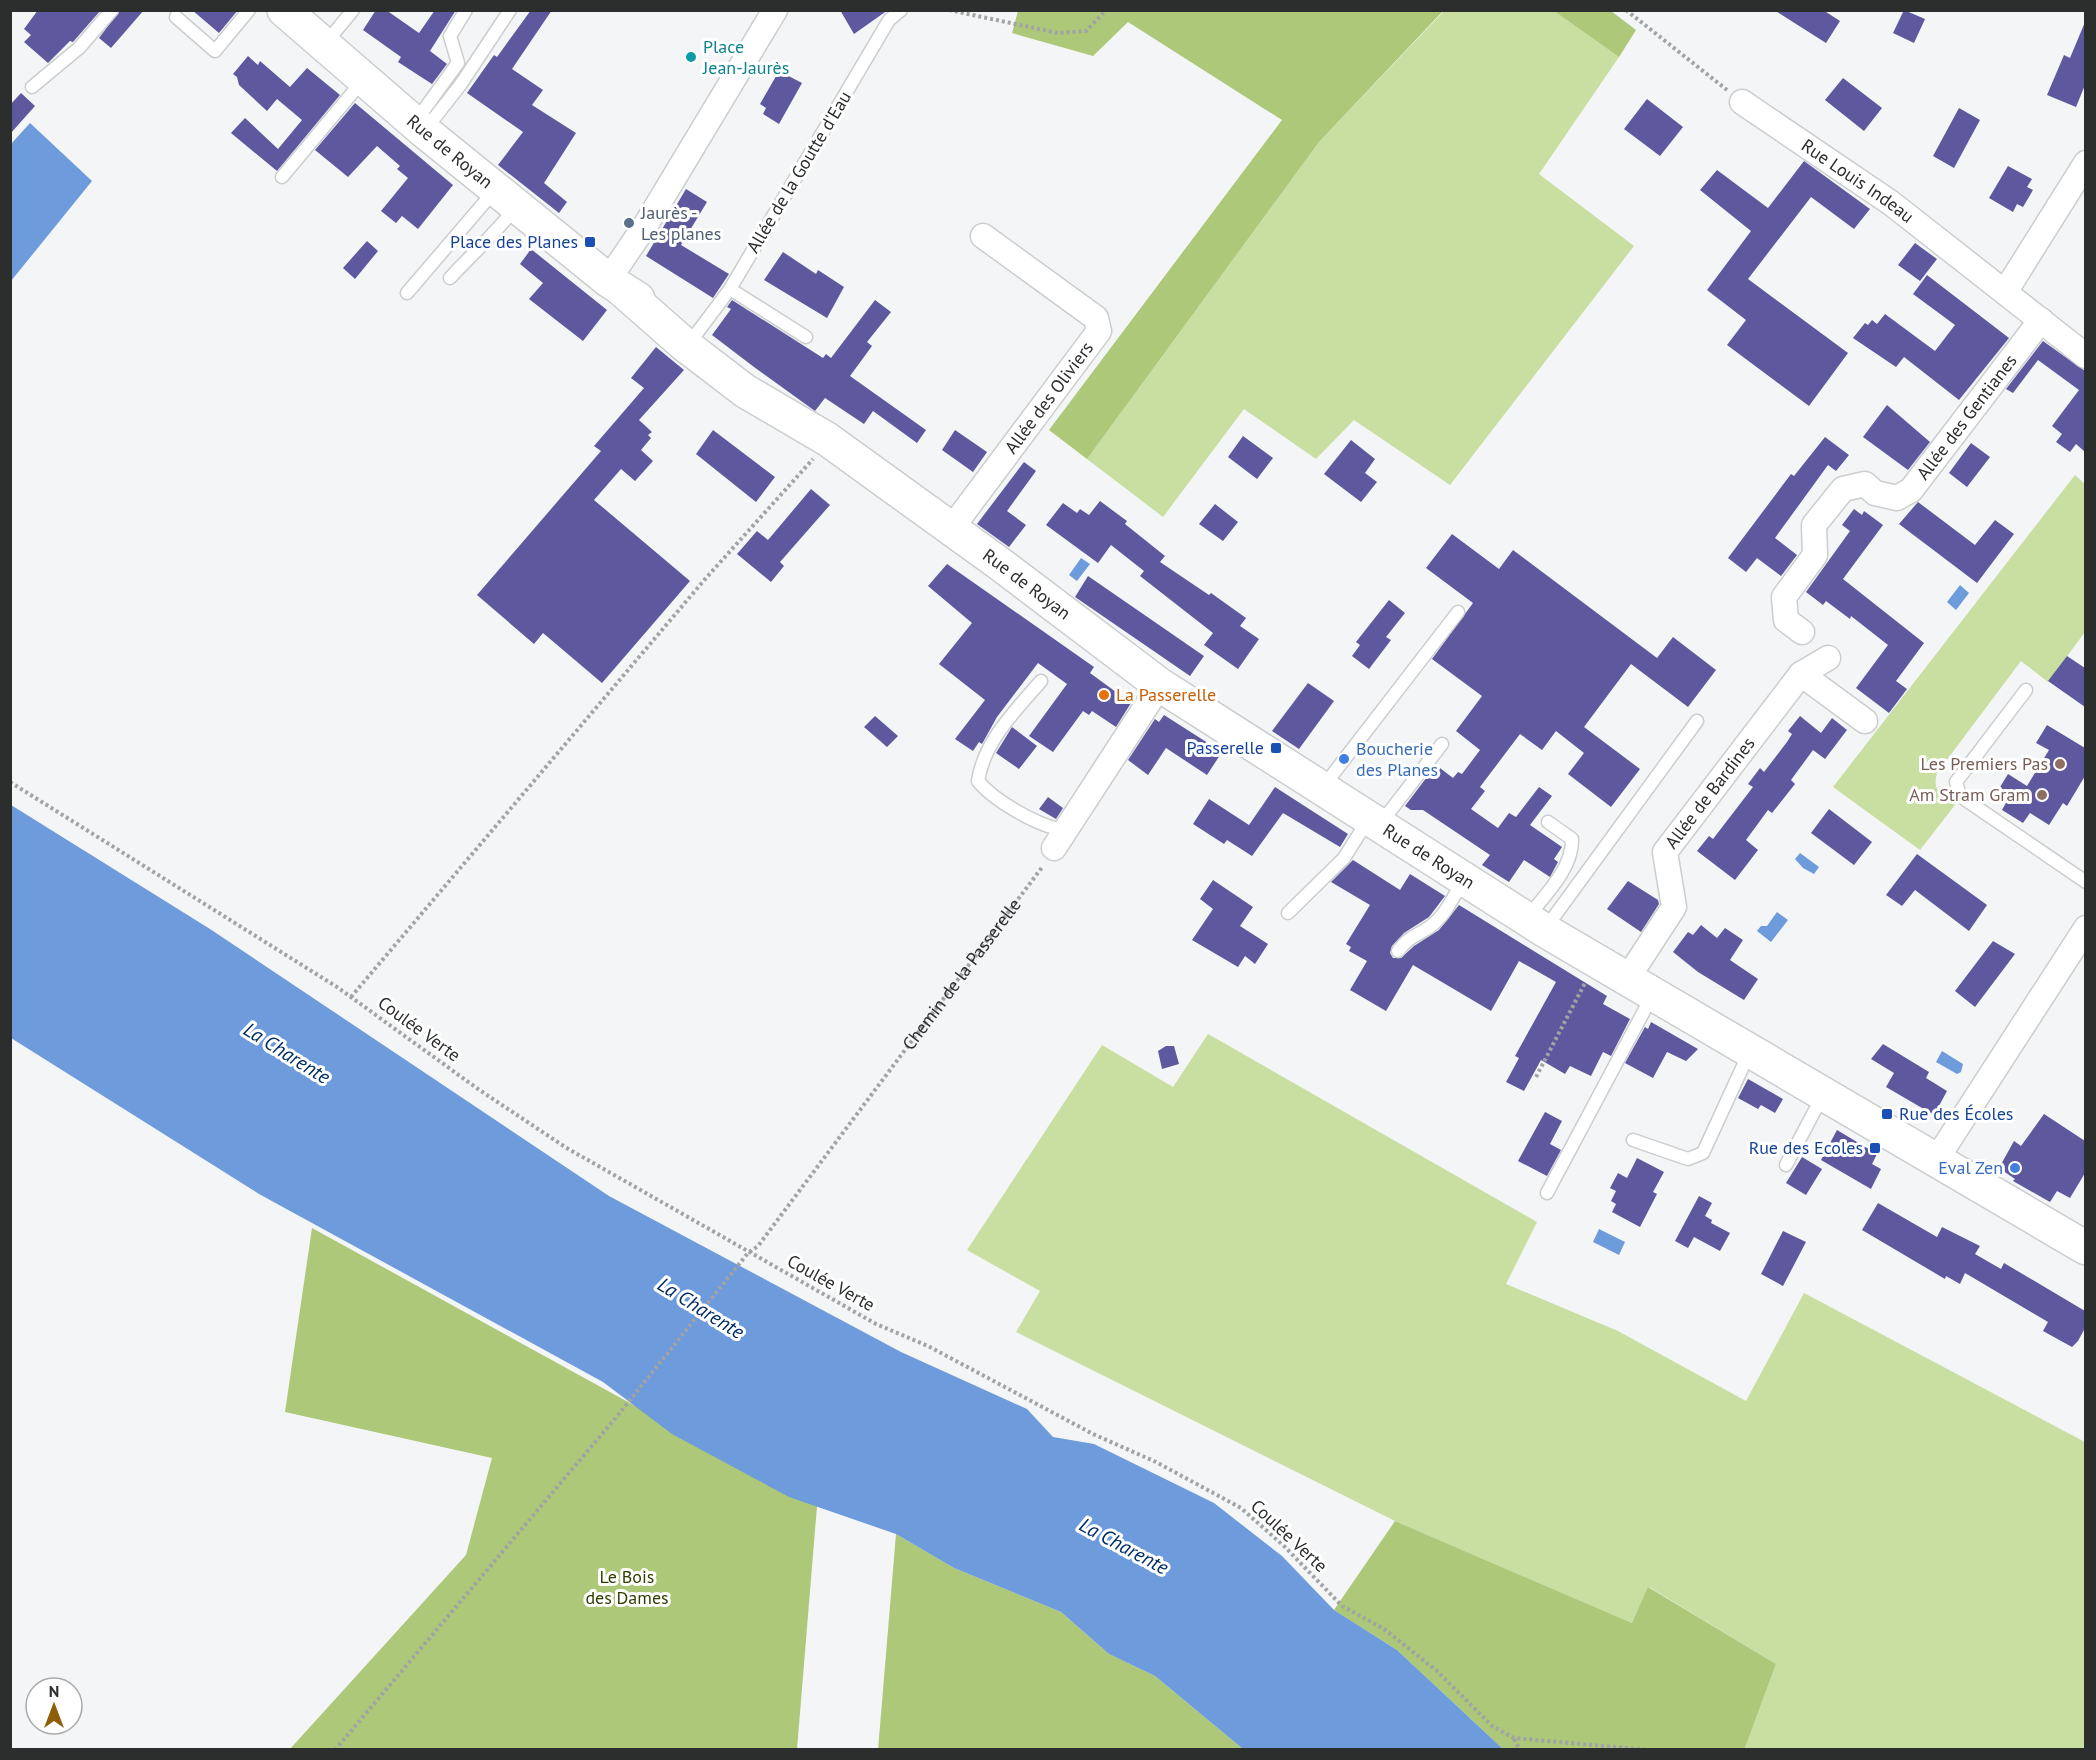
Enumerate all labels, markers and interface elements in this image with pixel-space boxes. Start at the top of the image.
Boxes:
place label: Place Jean-Jaurès [702,35,789,79]
marker: Place Jean-Jaurès [684,50,698,64]
street label: Allée de la Goutte d'Eau [741,87,856,257]
street label: Rue de Royan [402,109,498,193]
street label: Rue Louis Indeau [1797,134,1919,228]
place label: Jaurès - Les planes [640,201,721,245]
marker: Jaurès - Les planes [622,216,636,230]
place label: Place des Planes [450,230,578,253]
marker: Place des Planes [583,235,597,249]
street label: Allée des Oliviers [999,337,1098,458]
street label: Allée des Gentianes [1911,350,2022,484]
street label: Rue de Royan [978,543,1076,624]
place label: La Passerelle [1116,683,1216,706]
marker: La Passerelle [1097,688,1111,702]
street label: Allée de Bardines [1660,732,1760,853]
place label: Passerelle [1186,736,1264,759]
place label: Boucherie des Planes [1356,737,1438,781]
marker: Passerelle [1269,741,1283,755]
marker: Boucherie des Planes [1337,752,1351,766]
place label: Les Premiers Pas [1921,752,2048,775]
marker: Les Premiers Pas [2053,757,2067,771]
place label: Am Stram Gram [1909,783,2030,806]
marker: Am Stram Gram [2035,788,2049,802]
street label: Rue de Royan [1379,818,1479,894]
street label: Chemin de la Passerelle [897,894,1026,1054]
street label: Coulée Verte [373,991,465,1066]
water label: La Charente [239,1016,336,1090]
place label: Rue des Écoles [1899,1102,2013,1125]
marker: Rue des Écoles [1880,1107,1894,1121]
place label: Rue des Ecoles [1749,1136,1863,1159]
marker: Rue des Ecoles [1868,1141,1882,1155]
place label: Eval Zen [1938,1156,2003,1179]
marker: Eval Zen [2008,1161,2022,1175]
street label: Coulée Verte [783,1249,879,1316]
water label: La Charente [653,1271,750,1345]
street label: Coulée Verte [1246,1494,1333,1577]
water label: La Charente [1075,1512,1174,1581]
park label: Le Bois des Dames [585,1565,669,1609]
north arrow [24,1676,84,1736]
text: N [49,1681,59,1701]

